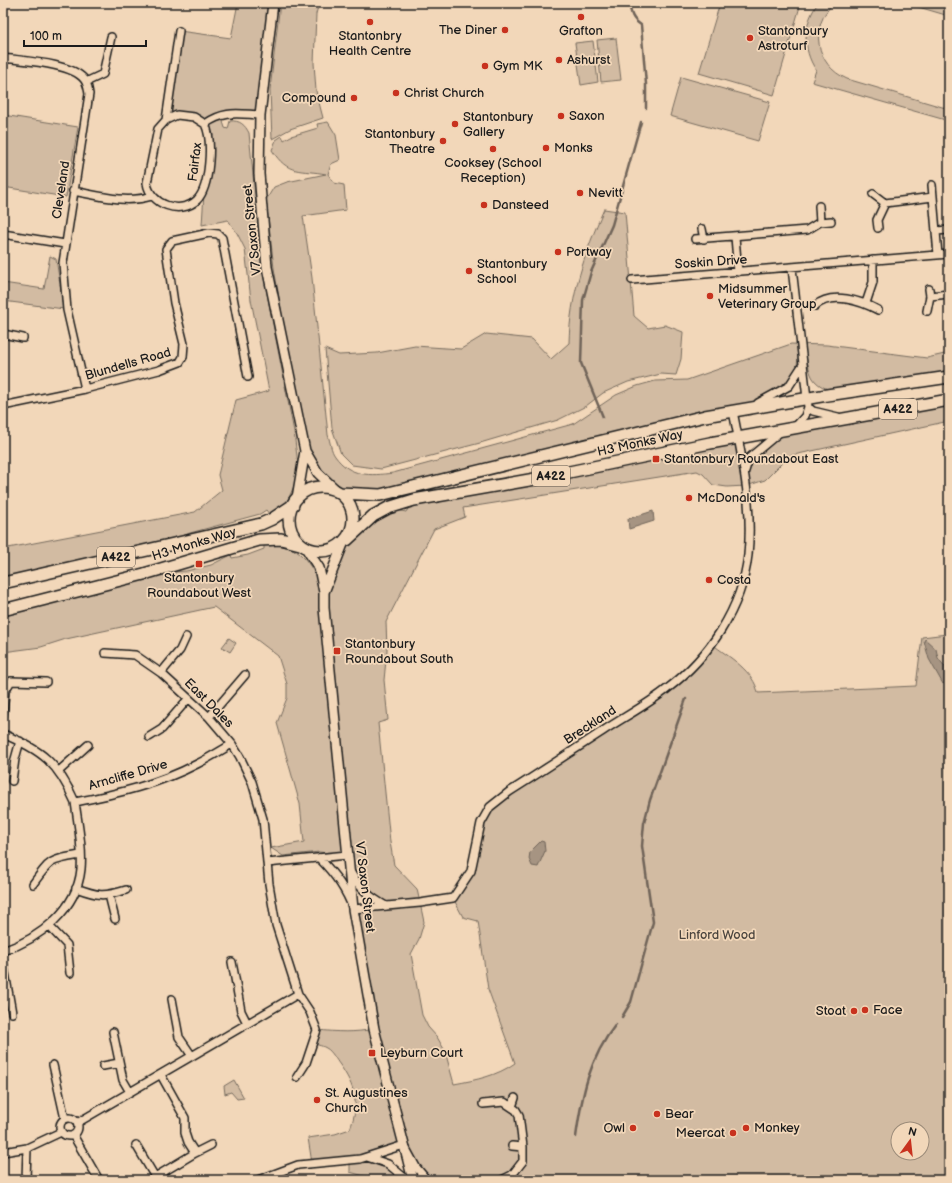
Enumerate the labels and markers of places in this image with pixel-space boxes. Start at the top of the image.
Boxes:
marker: Grafton [576,12,586,22]
marker: Stantonbry Health Centre [365,17,375,27]
place label: The Diner [439,22,497,38]
place label: Grafton [559,23,603,39]
place label: Stantonbury Astroturf [758,23,828,54]
marker: The Diner [500,25,510,35]
place label: Stantonbry Health Centre [329,28,412,59]
marker: Stantonbury Astroturf [745,33,755,43]
place label: Ashurst [567,52,610,68]
marker: Ashurst [554,55,564,65]
place label: Gym MK [493,58,543,74]
marker: Gym MK [480,61,490,71]
place label: Christ Church [404,85,484,101]
marker: Christ Church [391,88,401,98]
place label: Compound [282,90,346,106]
marker: Compound [349,93,359,103]
place label: Saxon [569,108,605,124]
place label: Stantonbury Gallery [463,109,533,140]
marker: Saxon [556,111,566,121]
marker: Stantonbury Gallery [450,119,460,129]
place label: Stantonbury Theatre [365,126,435,157]
marker: Stantonbury Theatre [438,136,448,146]
place label: Monks [554,140,593,156]
marker: Monks [541,143,551,153]
marker: Cooksey (School Reception) [488,144,498,154]
place label: Cooksey (School Reception) [444,155,542,186]
place label: Nevitt [588,185,623,201]
marker: Nevitt [575,188,585,198]
place label: Dansteed [492,197,549,213]
marker: Dansteed [479,200,489,210]
place label: Portway [566,244,612,260]
marker: Portway [553,247,563,257]
place label: Stantonbury School [477,256,547,287]
marker: Stantonbury School [464,266,474,276]
place label: Midsummer Veterinary Group [718,281,817,312]
marker: Midsummer Veterinary Group [705,291,715,301]
place label: Stantonbury Roundabout East [664,451,838,467]
marker: Stantonbury Roundabout East [651,454,661,464]
place label: McDonald's [697,490,766,506]
marker: McDonald's [684,493,694,503]
marker: Stantonbury Roundabout West [194,559,204,569]
place label: Stantonbury Roundabout West [147,570,251,601]
place label: Costa [717,572,751,588]
marker: Costa [704,575,714,585]
place label: Stantonbury Roundabout South [345,636,453,667]
marker: Stantonbury Roundabout South [332,646,342,656]
place label: Face [873,1002,903,1018]
place label: Stoat [816,1003,846,1019]
marker: Face [860,1005,870,1015]
marker: Stoat [849,1006,859,1016]
place label: Leyburn Court [380,1045,463,1061]
marker: Leyburn Court [367,1048,377,1058]
place label: St. Augustines Church [325,1085,408,1116]
marker: St. Augustines Church [312,1095,322,1105]
place label: Bear [665,1106,694,1122]
marker: Bear [652,1109,662,1119]
place label: Owl [603,1120,625,1136]
place label: Monkey [754,1120,800,1136]
marker: Owl [628,1123,638,1133]
marker: Monkey [741,1123,751,1133]
place label: Meercat [676,1125,725,1141]
marker: Meercat [728,1128,738,1138]

